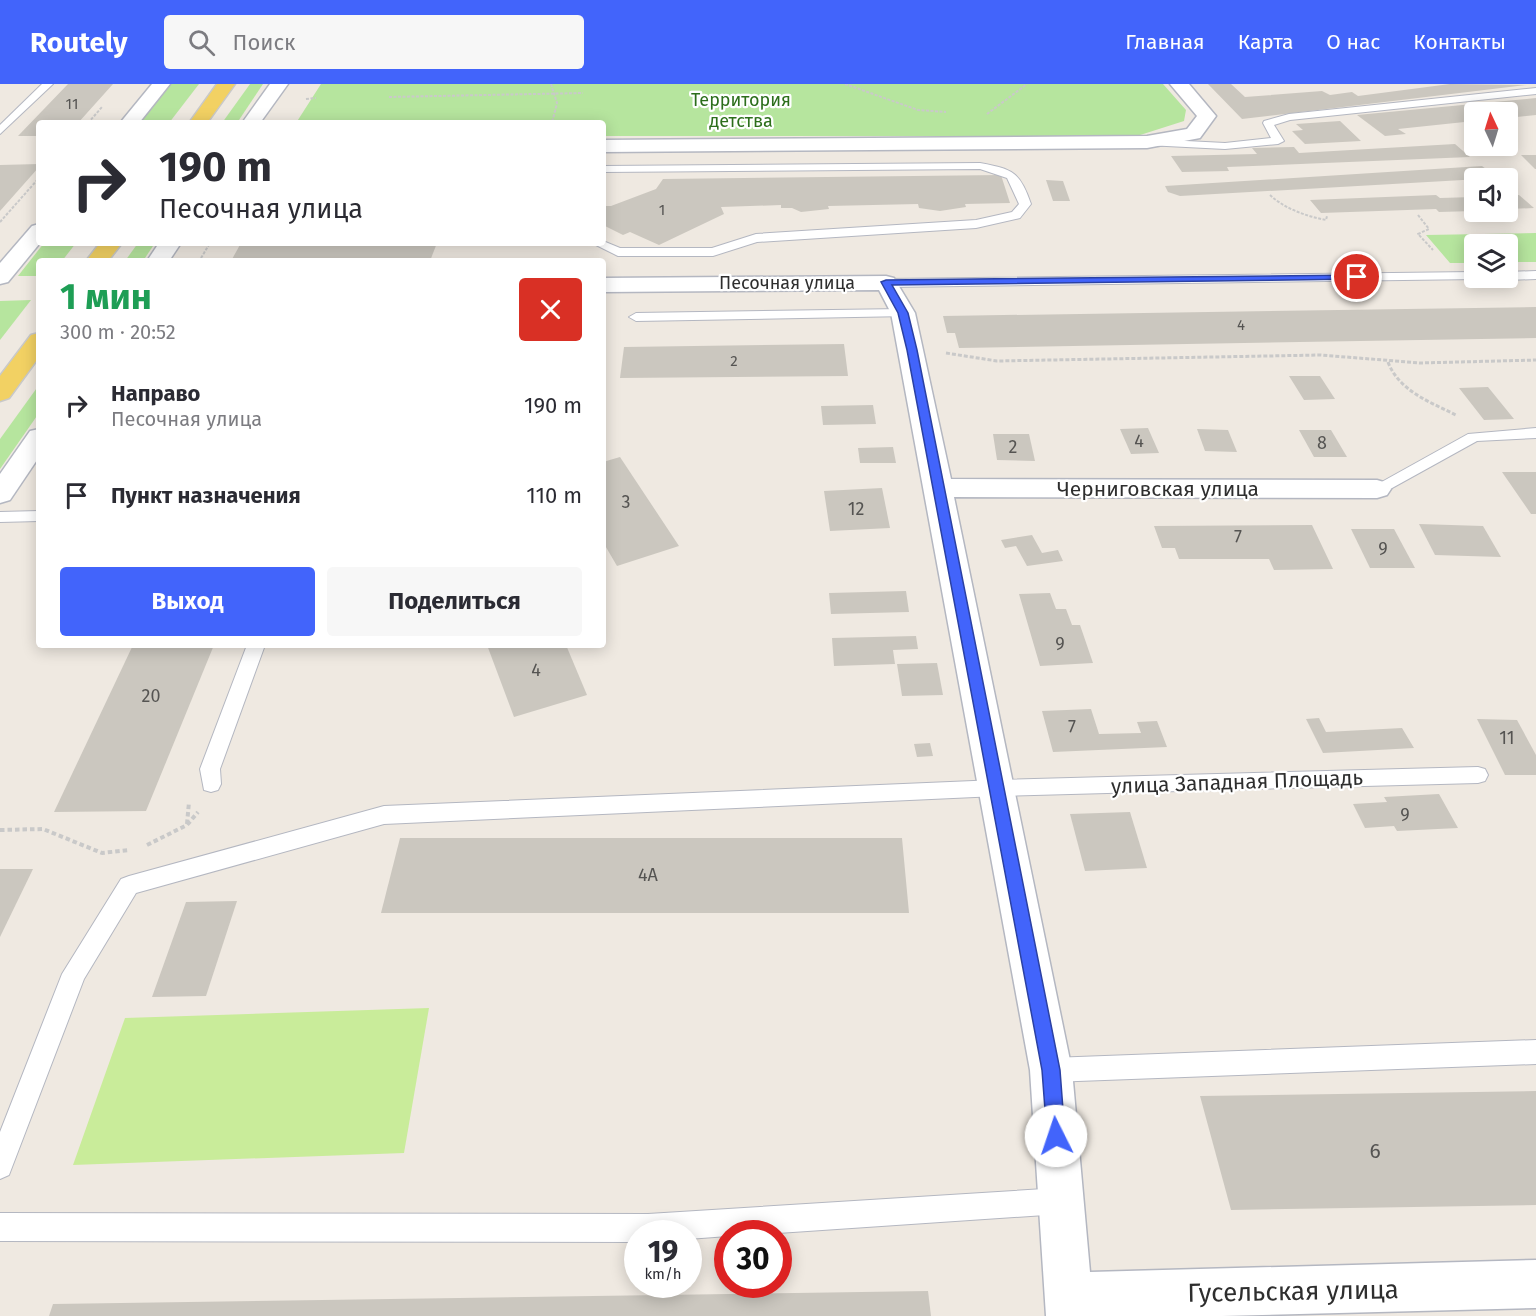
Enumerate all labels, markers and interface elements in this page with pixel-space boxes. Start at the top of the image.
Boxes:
search box [164,15,584,69]
text: Routely [30,26,128,59]
icon: search [185,26,218,59]
text: Поиск [233,29,295,56]
text: Главная [1125,29,1205,55]
text: Карта [1238,29,1293,55]
text: О нас [1326,29,1380,55]
text: Контакты [1413,29,1506,55]
park label: Территория детства [691,89,791,132]
house number: 11 [66,95,78,113]
north arrow [1464,102,1518,156]
map controls [1464,102,1518,288]
text: 190 m [159,142,272,192]
icon: right [60,144,138,222]
button: sound [1464,168,1518,222]
text: Песочная улица [159,193,363,225]
house number: 1 [659,201,665,219]
button: layers [1464,234,1518,288]
pin [1331,251,1382,302]
icon: arrive [1340,260,1373,293]
street label: Песочная улица [719,272,855,294]
text: 1 мин [60,275,152,319]
button: close [519,278,582,341]
house number: 4 [1237,316,1245,334]
text: 300 m · 20:52 [60,320,176,344]
house number: 2 [730,352,738,370]
text: Направо [111,380,200,407]
icon: right [60,389,93,422]
text: 190 m [524,392,582,419]
text: Песочная улица [111,407,262,431]
house number: 4 [1134,430,1144,452]
house number: 8 [1317,432,1327,454]
house number: 2 [1009,436,1018,458]
street label: Черниговская улица [1057,476,1259,502]
icon: arrive [60,479,93,512]
text: Пункт назначения [111,482,301,509]
text: 110 m [526,482,582,509]
house number: 3 [622,491,630,513]
house number: 12 [848,498,864,520]
house number: 7 [1234,526,1242,548]
house number: 9 [1378,538,1388,560]
button: Выход [60,567,315,636]
button: Поделиться [327,567,582,636]
house number: 9 [1055,633,1065,655]
house number: 4 [531,659,541,681]
house number: 20 [142,685,160,707]
house number: 7 [1068,716,1076,738]
house number: 11 [1499,727,1515,749]
street label: улица Западная Площадь [1111,765,1364,799]
house number: 9 [1400,804,1410,826]
house number: 4А [638,864,659,886]
position arrow [1024,1104,1088,1168]
house number: 6 [1369,1138,1381,1164]
speed limit sign: 30 [714,1220,792,1298]
text: 19 [648,1234,678,1270]
text: km/h [644,1265,682,1283]
street label: Гусельская улица [1187,1274,1399,1309]

